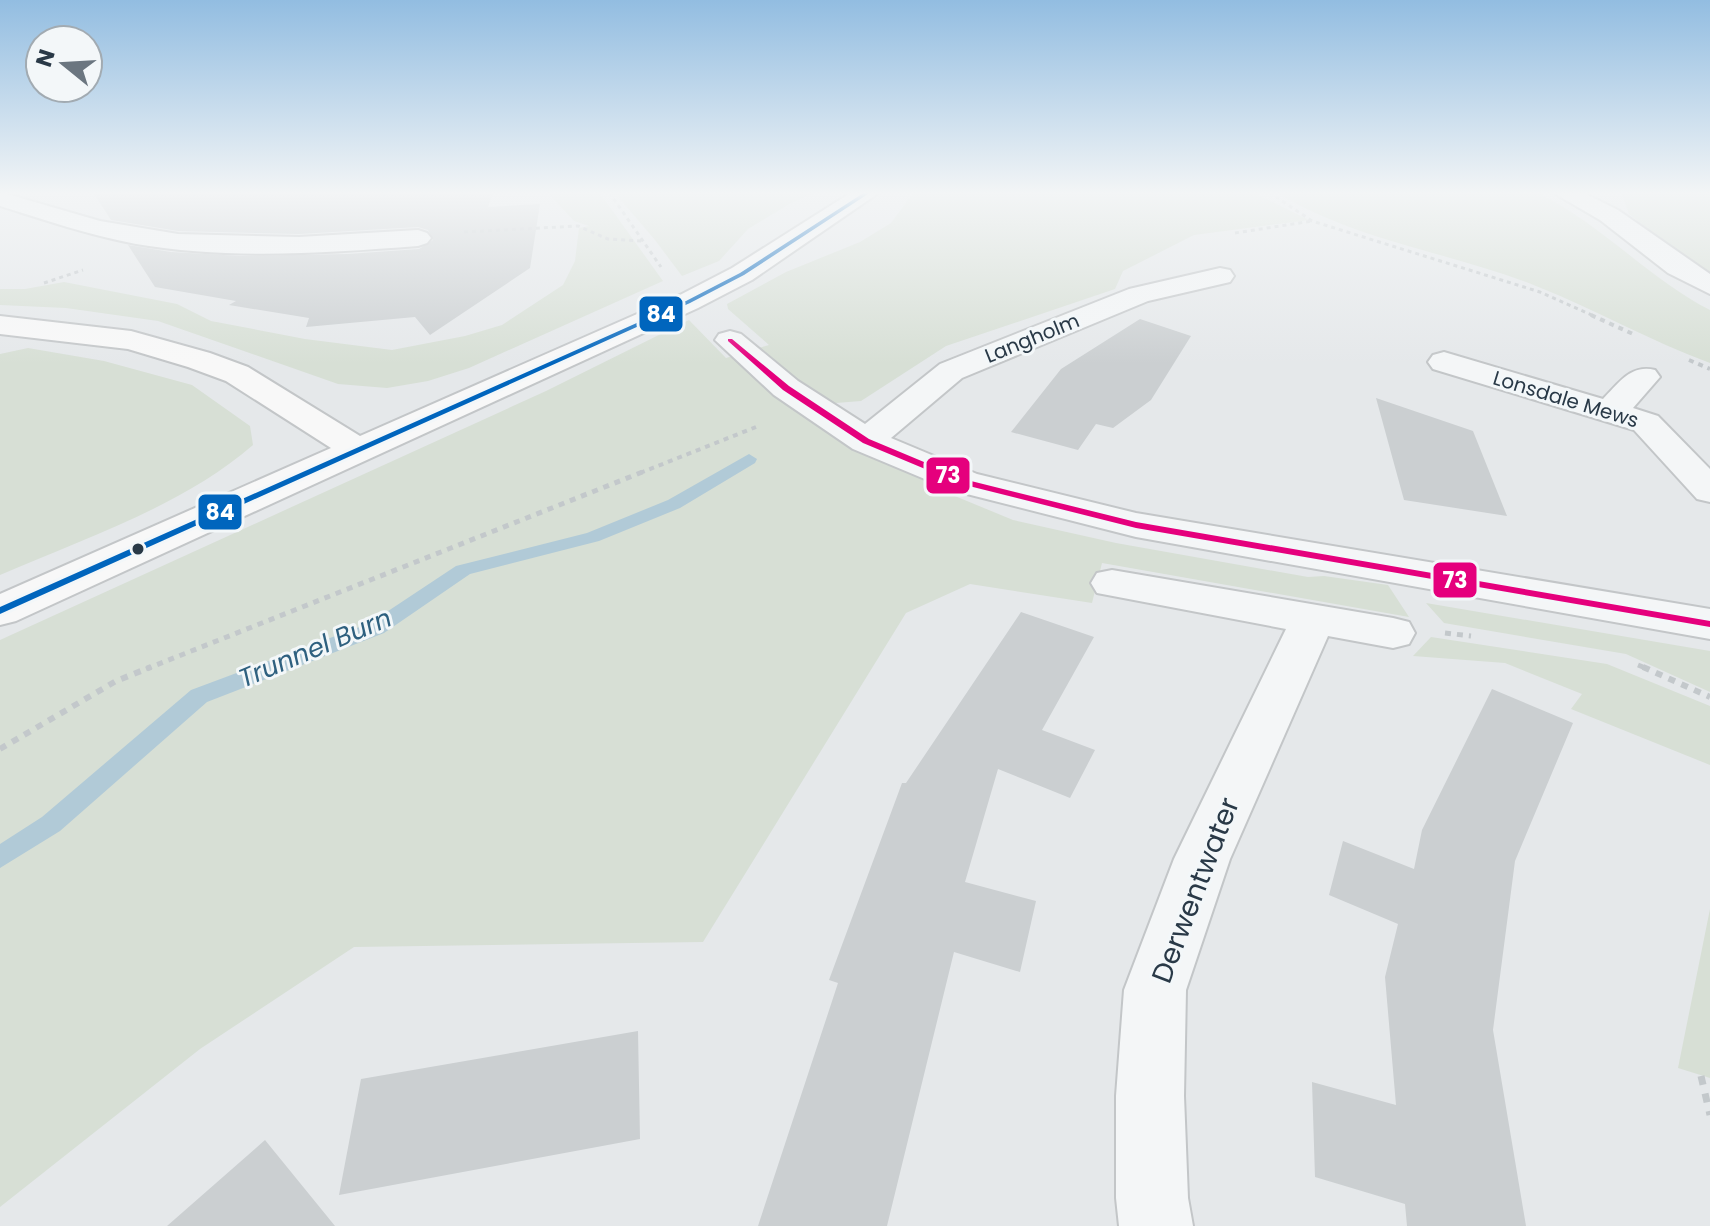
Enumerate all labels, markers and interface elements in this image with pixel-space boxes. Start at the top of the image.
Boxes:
north arrow [24,24,104,104]
text: N [28,45,63,71]
line badge: 84 [638,295,684,333]
text: 84 [646,299,676,330]
street label: Langholm [981,306,1083,370]
street label: Lonsdale Mews [1490,364,1642,434]
line badge: 73 [925,456,971,495]
text: 73 [935,460,961,491]
line badge: 84 [197,493,243,531]
text: 84 [205,497,235,528]
unlabelled marker [130,541,146,557]
line badge: 73 [1432,561,1478,599]
text: 73 [1442,565,1468,596]
water label: Trunnel Burn [233,600,397,696]
street label: Derwentwater [1142,792,1249,989]

